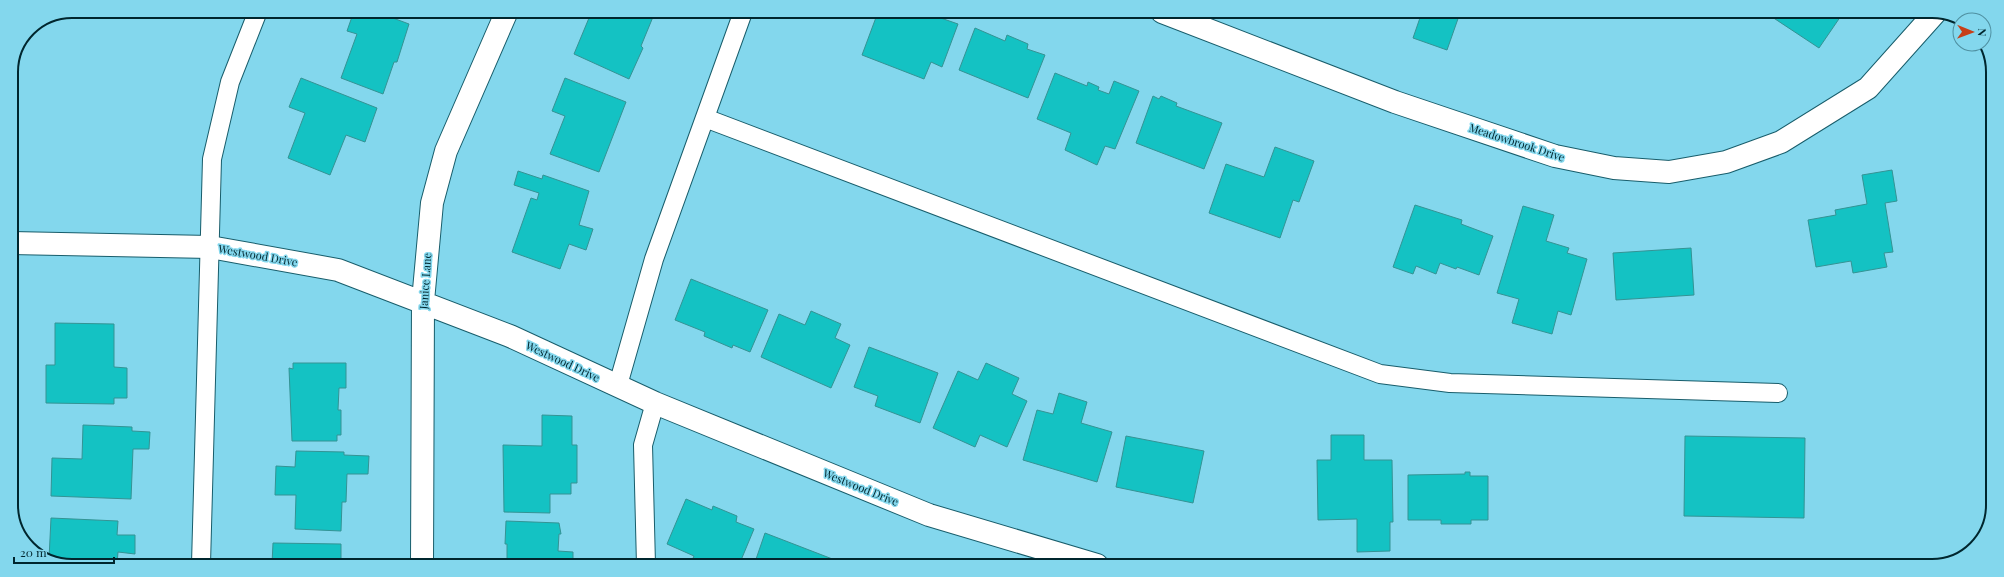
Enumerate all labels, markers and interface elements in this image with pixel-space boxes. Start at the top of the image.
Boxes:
north arrow [1952,12,1992,52]
text: N [1975,28,1990,36]
street label: Meadowbrook Drive [1467,119,1567,165]
street label: Westwood Drive [216,240,299,269]
street label: Janice Lane [415,252,434,311]
street label: Westwood Drive [523,337,603,385]
street label: Westwood Drive [820,465,901,509]
scale bar [14,539,114,565]
text: 20 m [20,544,47,560]

